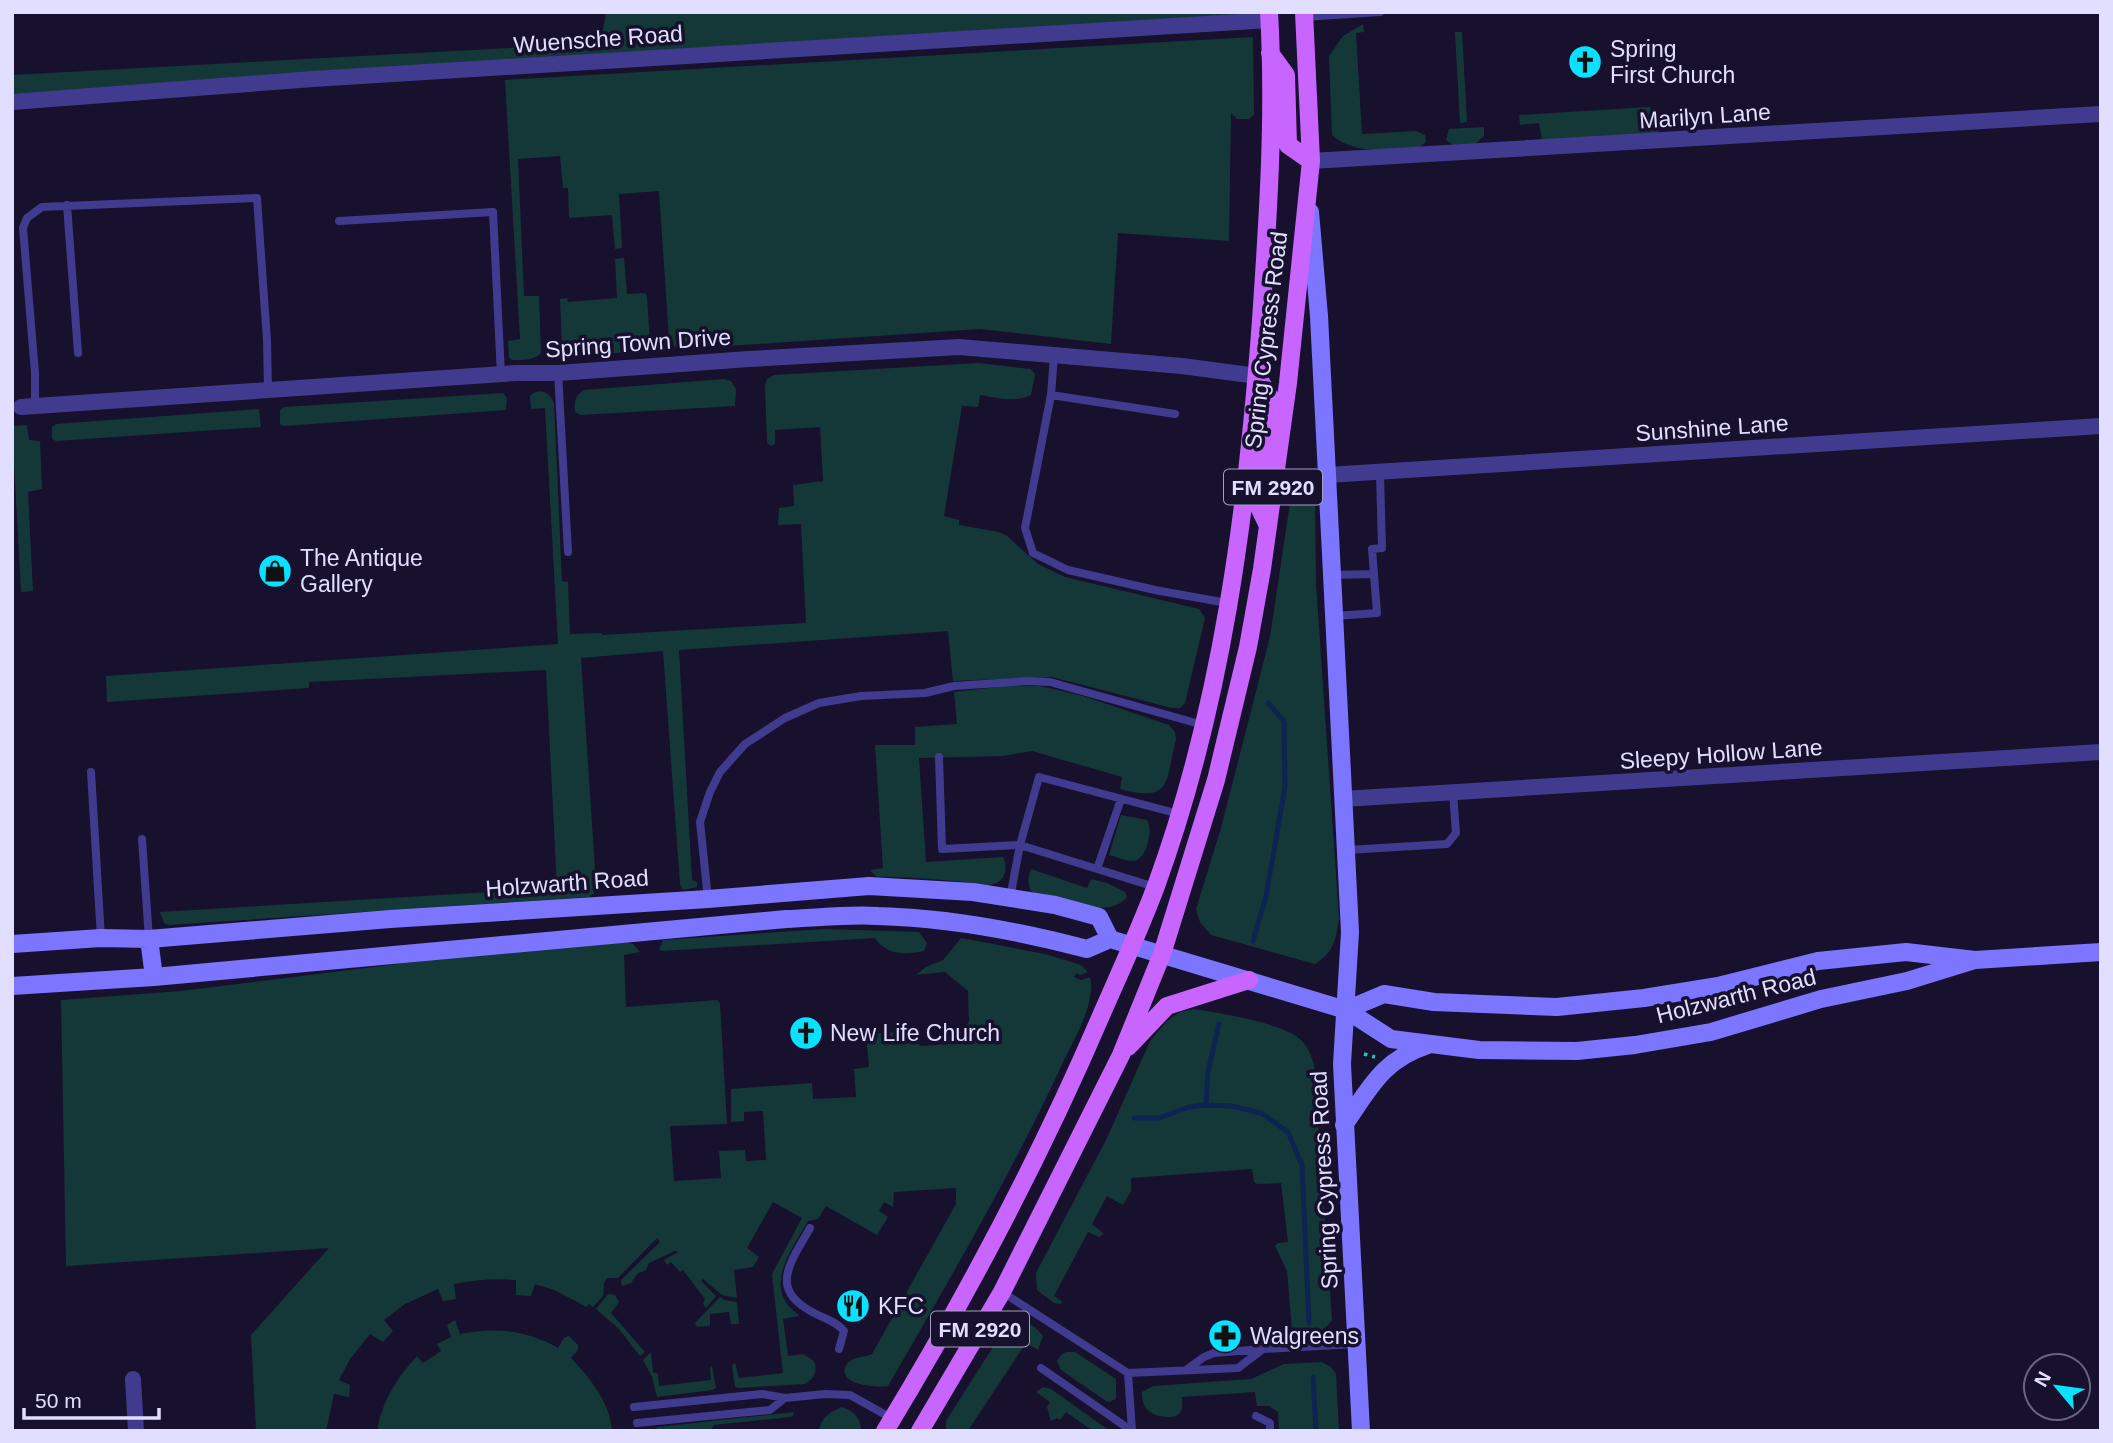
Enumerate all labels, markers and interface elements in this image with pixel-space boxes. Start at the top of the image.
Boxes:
street label: Wuensche Road [512,20,684,58]
place label: Spring First Church [1610,36,1735,88]
church icon: Spring First Church [1566,43,1604,81]
street label: Marilyn Lane [1638,98,1772,134]
street label: Spring Cypress Road [1240,230,1292,450]
street label: Spring Town Drive [544,324,732,362]
street label: Sunshine Lane [1635,410,1789,446]
road number: FM 2920 [1224,470,1322,504]
place label: The Antique Gallery [300,545,423,597]
shop icon: The Antique Gallery [256,552,294,590]
street label: Sleepy Hollow Lane [1619,734,1823,774]
street label: Holzwarth Road [484,864,650,902]
street label: Holzwarth Road [1653,964,1819,1028]
church icon: New Life Church [787,1014,825,1052]
place label: New Life Church [830,1020,1000,1046]
street label: Spring Cypress Road [1305,1070,1343,1290]
restaurant icon: KFC [834,1287,872,1325]
place label: KFC [878,1293,924,1319]
road number: FM 2920 [931,1312,1029,1346]
pharmacy icon: Walgreens [1206,1317,1244,1355]
place label: Walgreens [1250,1323,1359,1349]
north arrow [2022,1352,2092,1422]
text: N [2030,1368,2055,1390]
scale bar [24,1376,159,1420]
text: 50 m [35,1389,82,1412]

